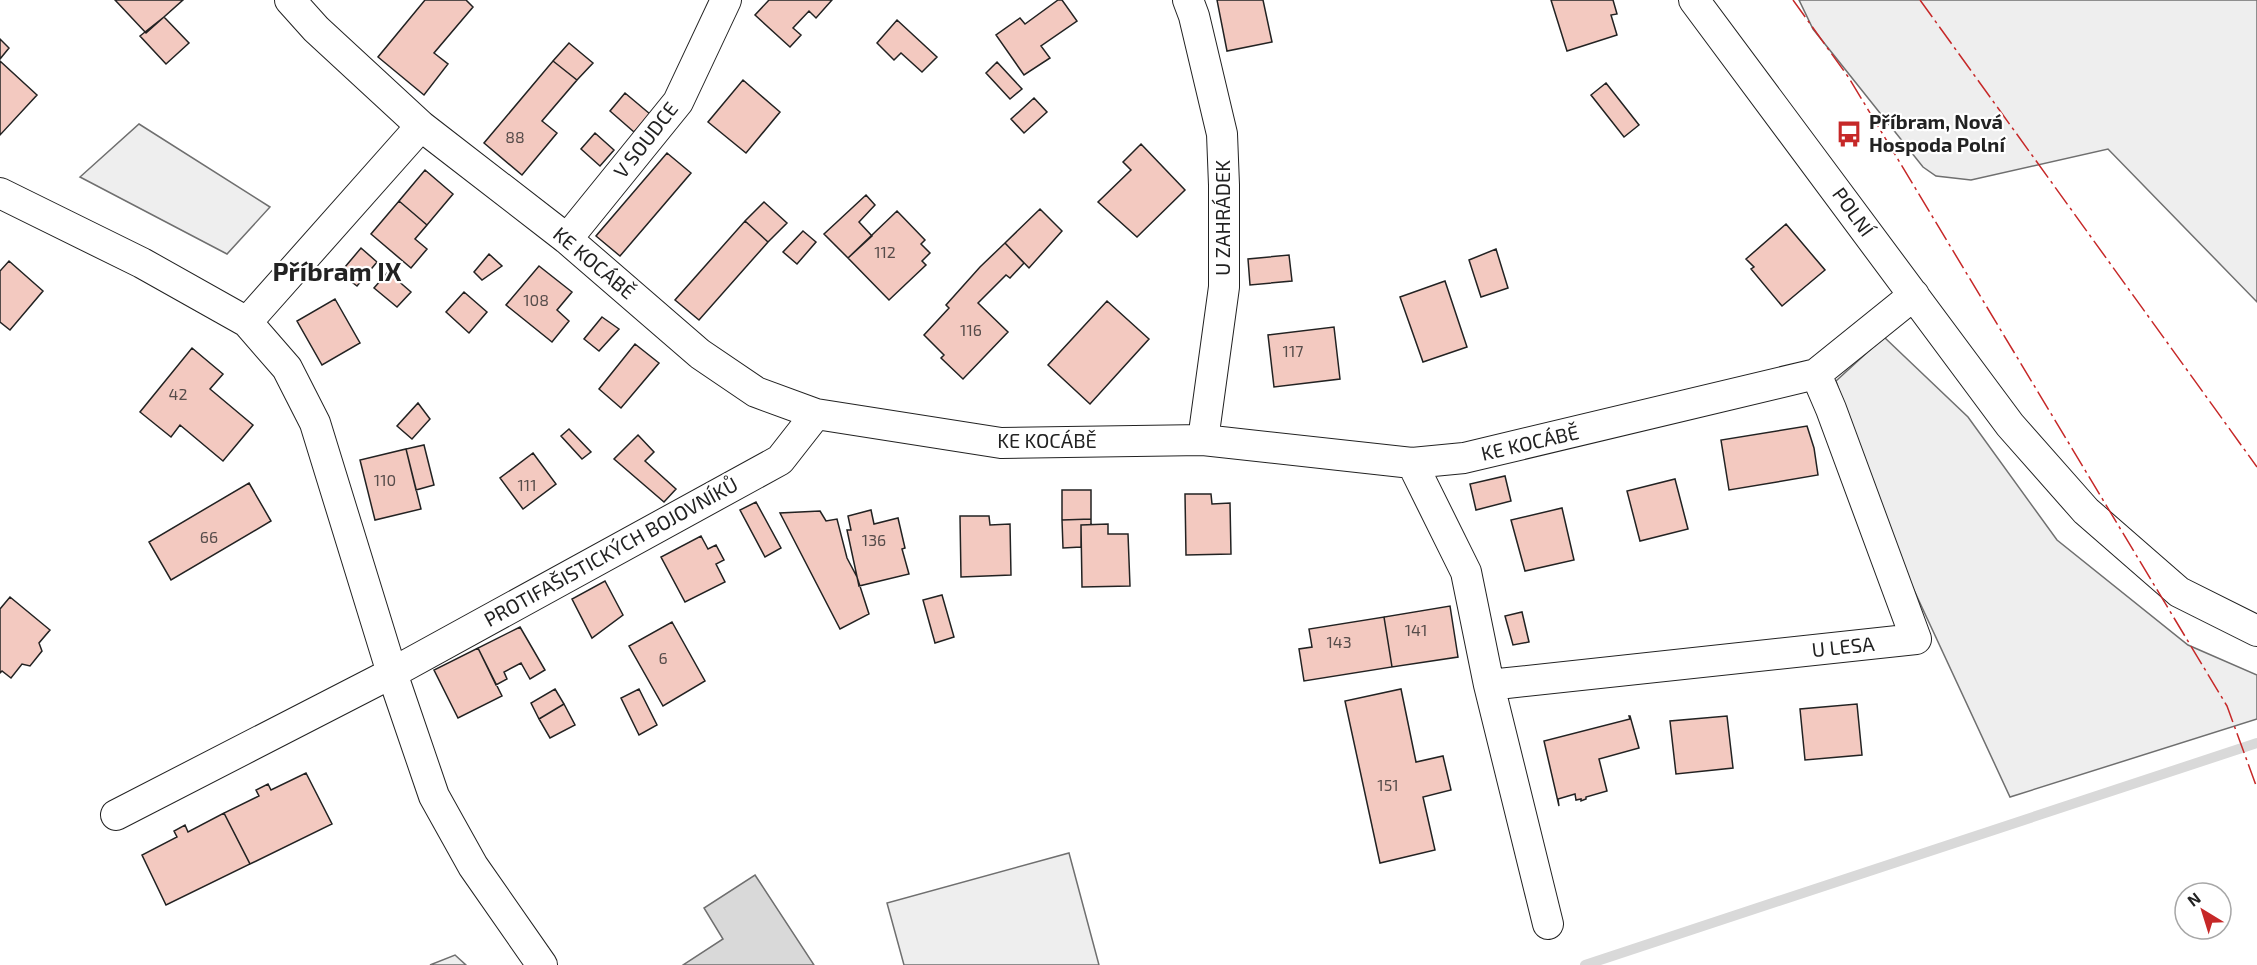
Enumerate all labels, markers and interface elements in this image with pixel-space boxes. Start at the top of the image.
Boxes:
street label: V SOUDCE [608,97,682,182]
place label: Příbram, Nová Hospoda Polní [1869,109,2006,156]
bus stop icon: Příbram, Nová Hospoda Polní [1834,119,1864,149]
house number: 88 [505,127,525,146]
street label: U ZAHRÁDEK [1210,160,1234,276]
street label: POLNÍ [1828,182,1880,241]
street label: KE KOCÁBĚ [549,221,640,303]
house number: 112 [874,242,896,261]
district label: Příbram IX [273,255,402,286]
house number: 108 [523,290,549,309]
house number: 116 [960,320,982,339]
house number: 117 [1283,341,1303,360]
house number: 42 [169,384,187,403]
street label: KE KOCÁBĚ [1479,419,1581,465]
street label: KE KOCÁBĚ [997,428,1097,452]
house number: 110 [374,470,396,489]
street label: PROTIFAŠISTICKÝCH BOJOVNÍKŮ [479,471,742,631]
house number: 111 [517,475,537,494]
house number: 66 [200,527,218,546]
house number: 136 [862,530,886,549]
house number: 141 [1405,620,1427,639]
street label: U LESA [1810,631,1876,661]
house number: 143 [1326,632,1352,651]
house number: 6 [658,648,668,667]
house number: 151 [1377,775,1399,794]
north arrow [2173,881,2233,941]
text: N [2183,888,2204,910]

